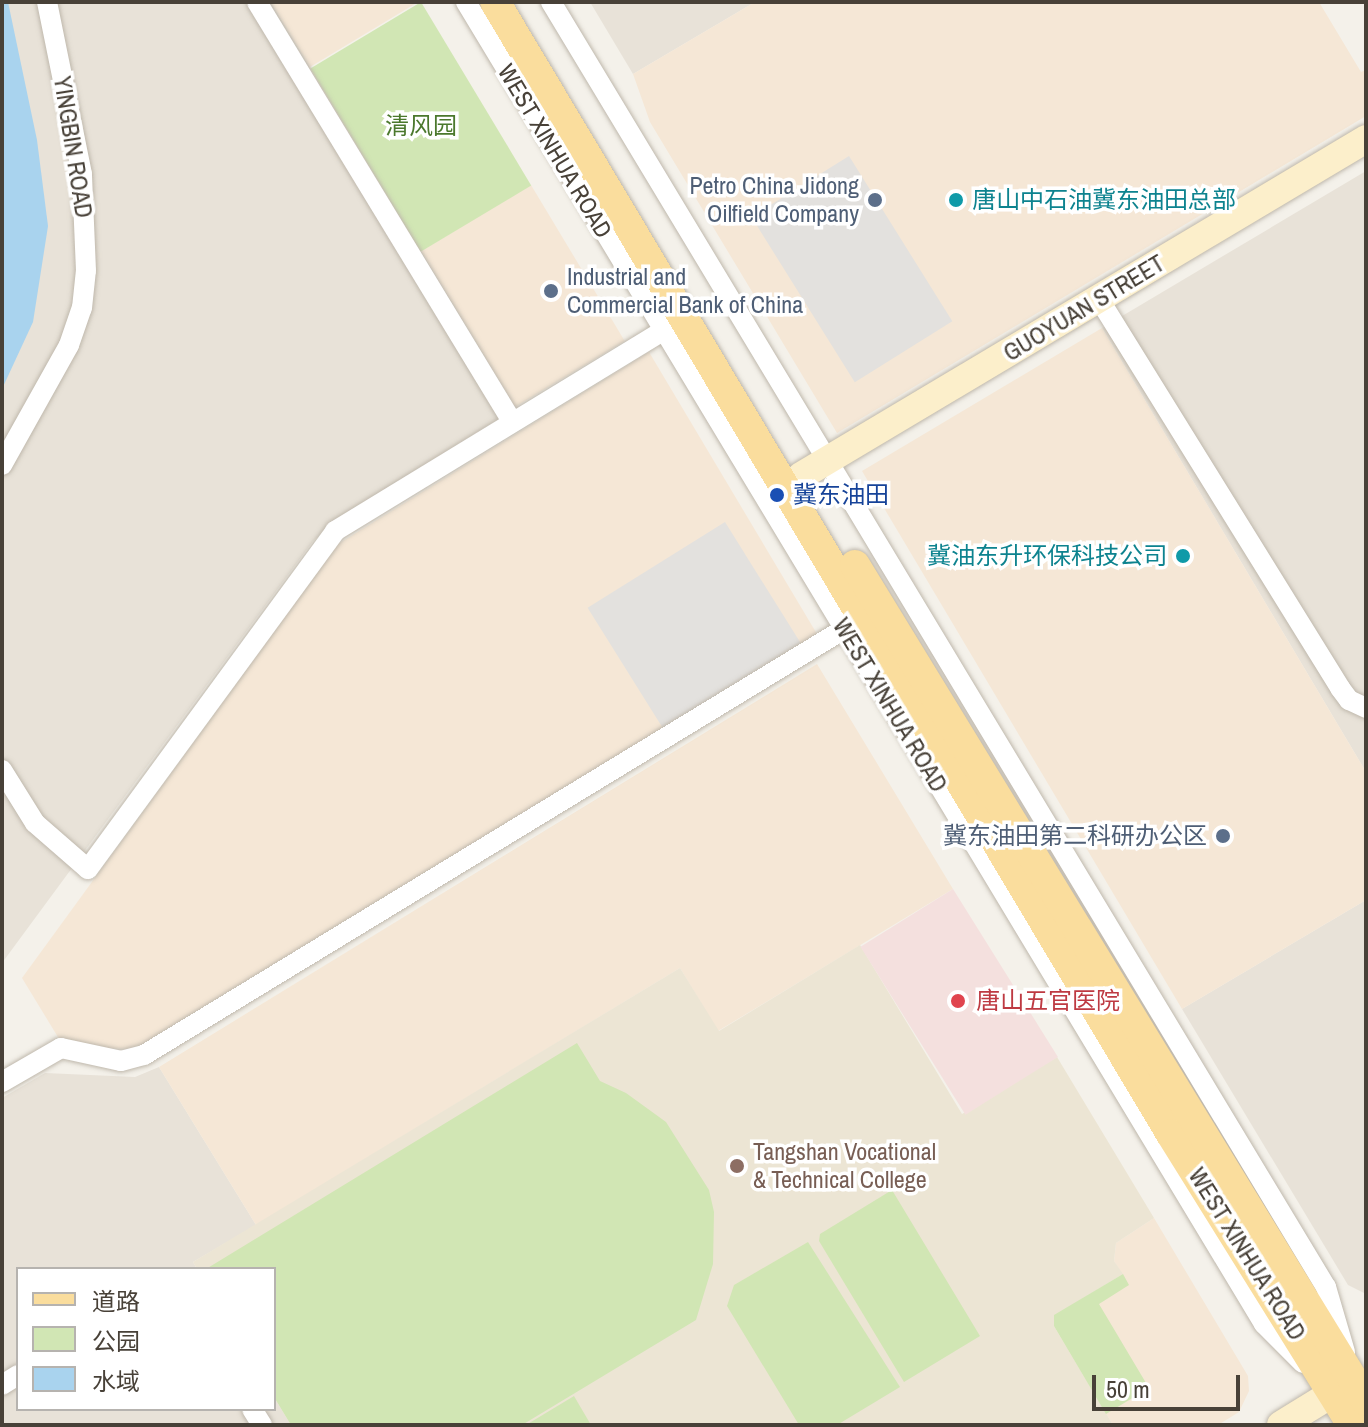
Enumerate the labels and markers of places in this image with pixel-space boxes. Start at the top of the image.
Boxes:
place label: Petro China Jidong Oilfield Company [689,172,859,228]
place label: 唐山中石油冀东油田总部 [972,186,1236,214]
marker: Petro China Jidong Oilfield Company [866,191,884,209]
marker: 唐山中石油冀东油田总部 [947,191,965,209]
place label: Industrial and Commercial Bank of China [567,263,803,319]
marker: Industrial and Commercial Bank of China [542,282,560,300]
place label: 冀东油田 [793,481,889,509]
marker: 冀东油田 [768,486,786,504]
place label: 冀油东升环保科技公司 [927,542,1167,570]
marker: 冀油东升环保科技公司 [1174,547,1192,565]
place label: 冀东油田第二科研办公区 [943,822,1207,850]
marker: 冀东油田第二科研办公区 [1214,827,1232,845]
place label: 唐山五官医院 [976,987,1120,1015]
marker: 唐山五官医院 [947,990,969,1012]
place label: Tangshan Vocational & Technical College [753,1138,936,1194]
marker: Tangshan Vocational & Technical College [728,1157,746,1175]

